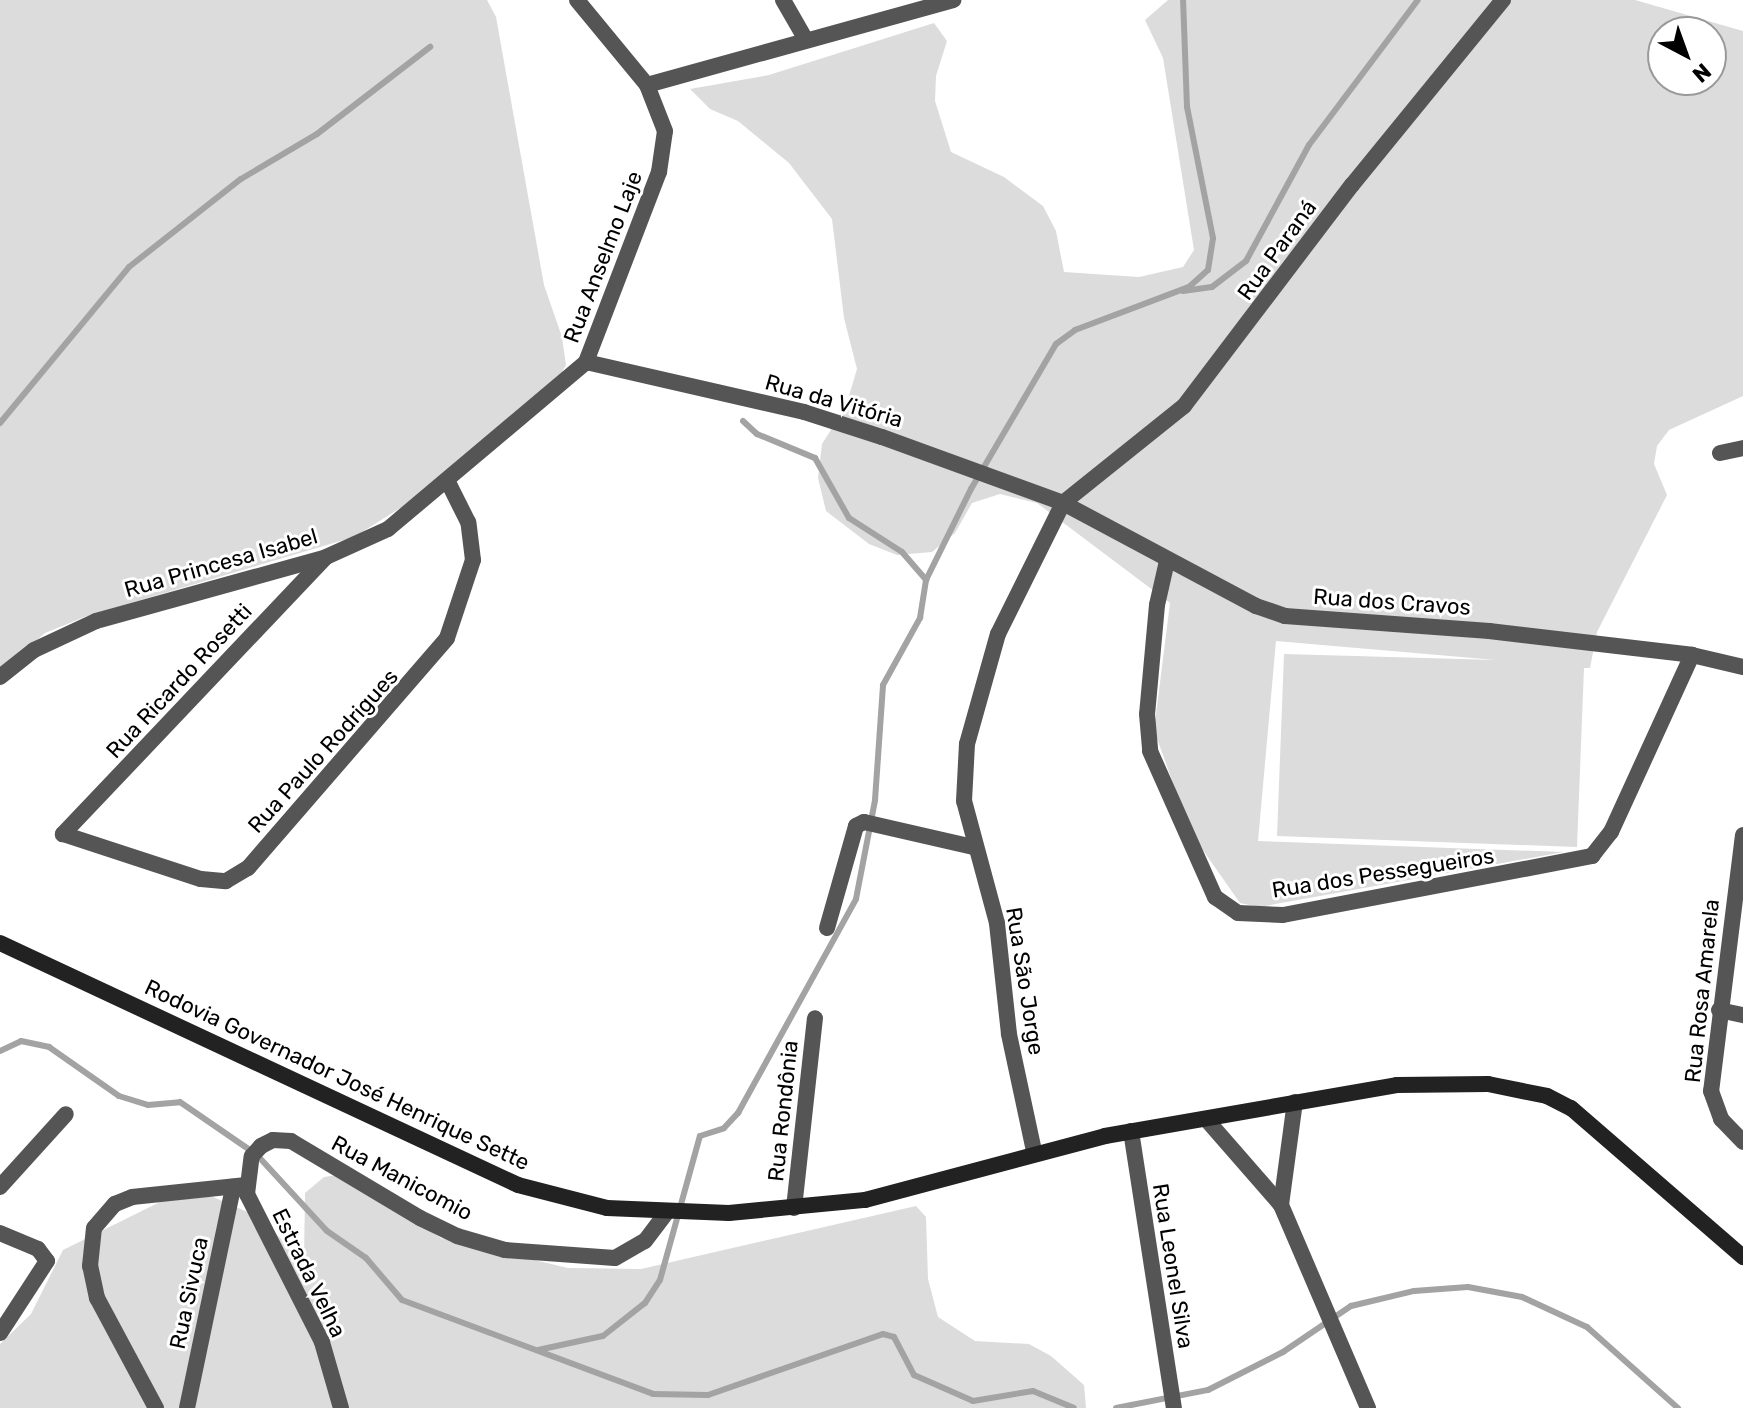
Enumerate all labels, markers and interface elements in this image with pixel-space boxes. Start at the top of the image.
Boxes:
north arrow [1647,16,1727,96]
text: N [1687,58,1717,88]
street label: Rua Anselmo Laje [558,167,648,347]
street label: Rua Paraná [1232,195,1322,305]
street label: Rua da Vitória [762,369,906,433]
street label: Rua Princesa Isabel [121,523,321,603]
street label: Rua dos Cravos [1312,583,1472,621]
street label: Rua Ricardo Rosetti [101,598,257,764]
street label: Rua Paulo Rodrigues [242,664,404,838]
street label: Rua dos Pessegueiros [1270,842,1496,904]
street label: Rua Rosa Amarela [1679,898,1725,1084]
street label: Rua São Jorge [1000,905,1050,1057]
street label: Rodovia Governador José Henrique Sette [140,974,534,1176]
street label: Rua Rondônia [762,1039,804,1183]
street label: Rua Manicomio [327,1130,477,1226]
street label: Rua Leonel Silva [1147,1182,1199,1350]
street label: Estrada Velha [266,1204,352,1342]
street label: Rua Sivuca [164,1235,214,1351]

